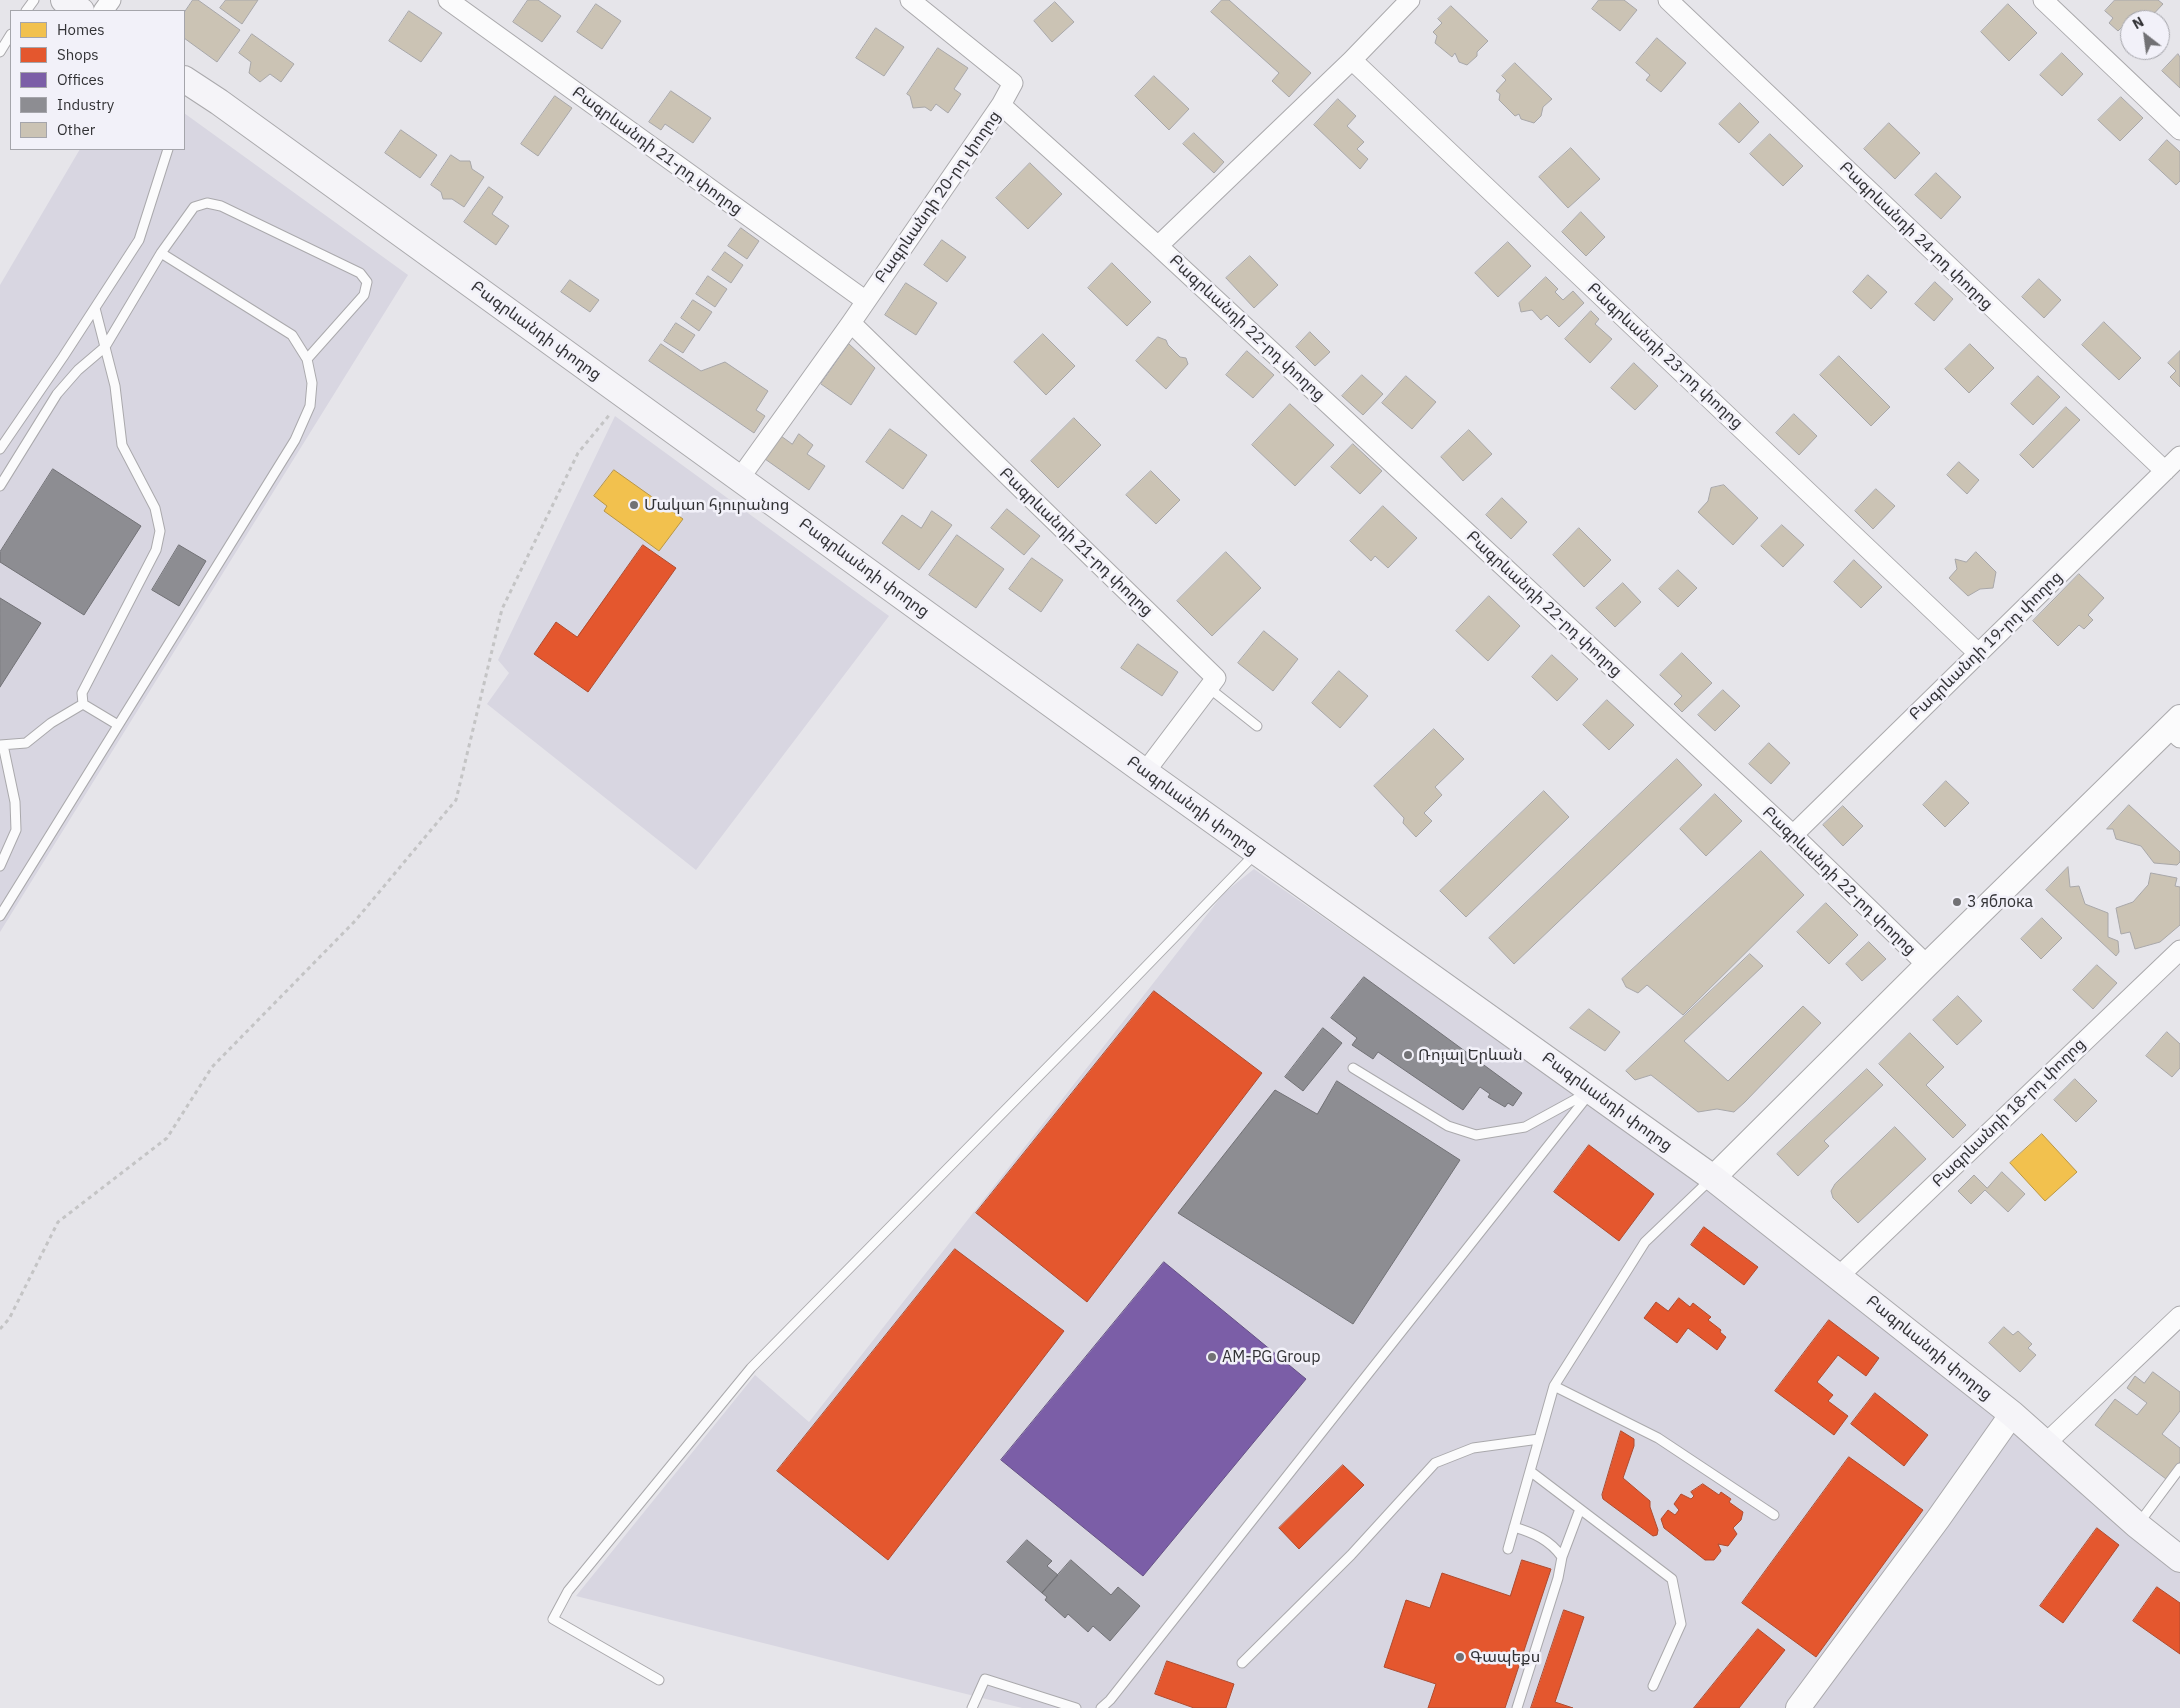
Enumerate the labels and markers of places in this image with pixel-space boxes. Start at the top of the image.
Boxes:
place label: Մակաո հյուրանոց [644,495,789,515]
marker: Մակաո հյուրանոց [628,499,640,511]
place label: 3 яблока [1967,892,2033,912]
marker: 3 яблока [1951,896,1963,908]
place label: Ռոյալ Երևան [1418,1045,1522,1065]
marker: Ռոյալ Երևան [1402,1049,1414,1061]
place label: AM-PG Group [1222,1347,1320,1367]
marker: AM-PG Group [1206,1351,1218,1363]
place label: Գապեքս [1470,1647,1540,1667]
marker: Գապեքս [1454,1651,1466,1663]

